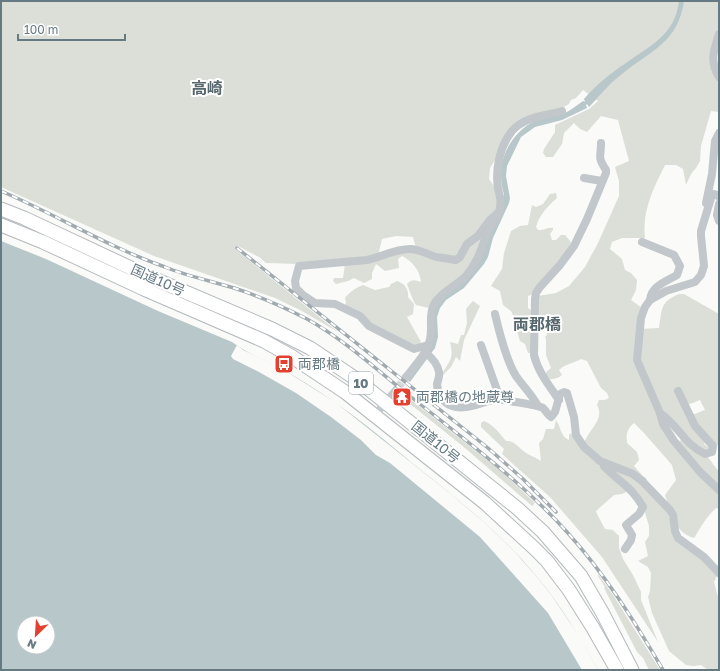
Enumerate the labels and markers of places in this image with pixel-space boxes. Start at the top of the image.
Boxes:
bus stop icon: 両郡橋 [273,353,295,375]
place label: 両郡橋 [298,355,340,372]
temple icon: 両郡橋の地蔵尊 [391,386,413,408]
place label: 両郡橋の地蔵尊 [416,388,514,405]

